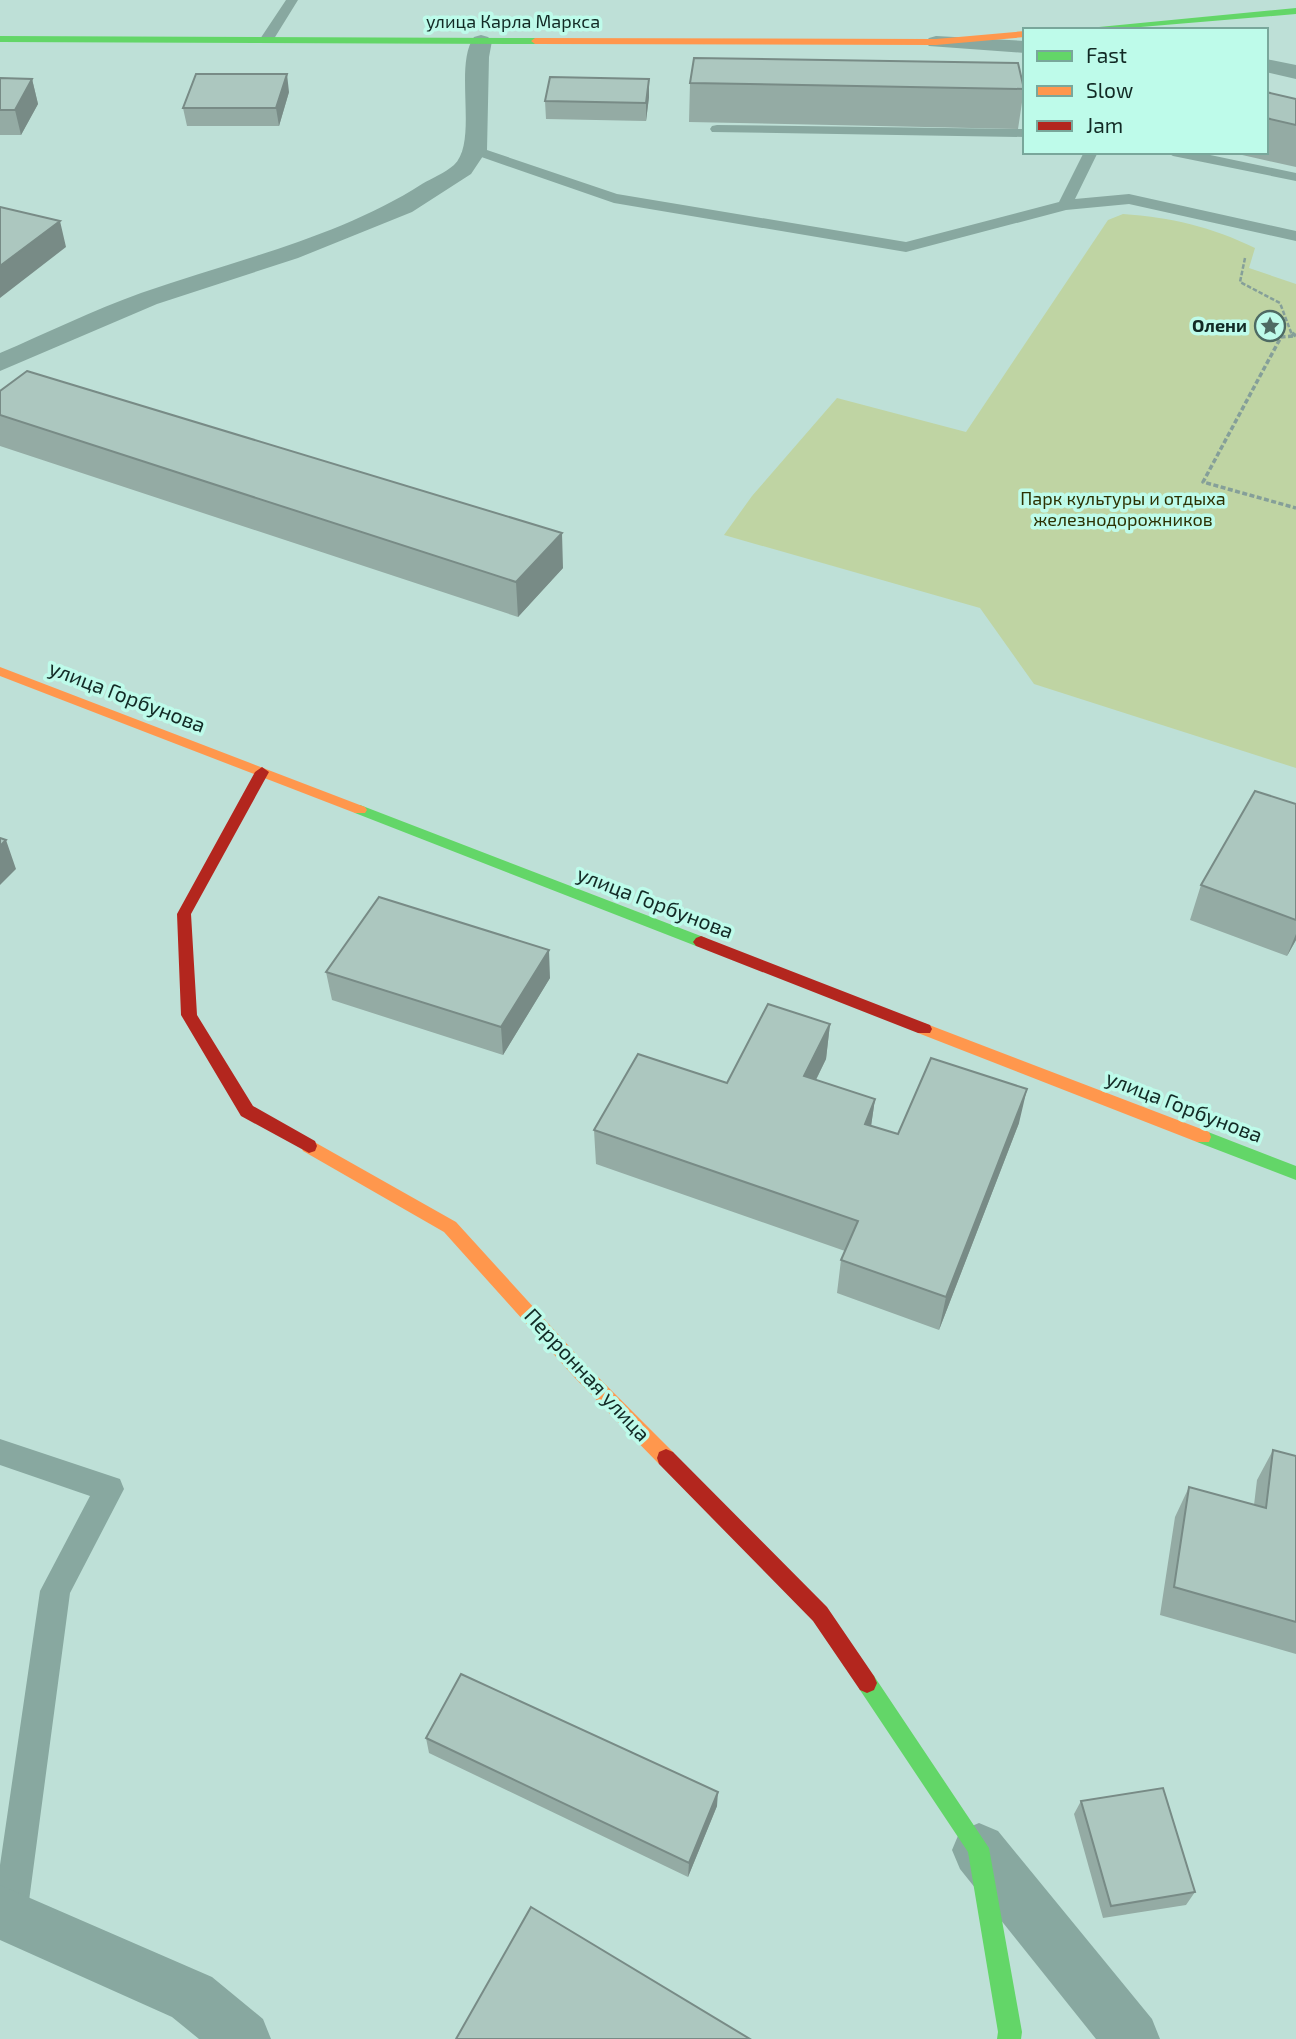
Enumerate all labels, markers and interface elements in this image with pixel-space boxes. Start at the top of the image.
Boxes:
street label: улица Карла Маркса [426,10,600,32]
legend [1023,28,1268,154]
text: Fast [1086,42,1127,67]
text: Slow [1086,77,1133,102]
text: Jam [1086,112,1123,137]
place icon: Олени [1253,309,1287,343]
place label: Олени [1192,314,1247,336]
park label: Парк культуры и отдыха железнодорожников [1020,487,1226,530]
street label: улица Горбунова [45,654,209,738]
street label: улица Горбунова [573,860,737,944]
street label: улица Горбунова [1102,1064,1266,1148]
street label: Перронная улица [519,1302,656,1446]

